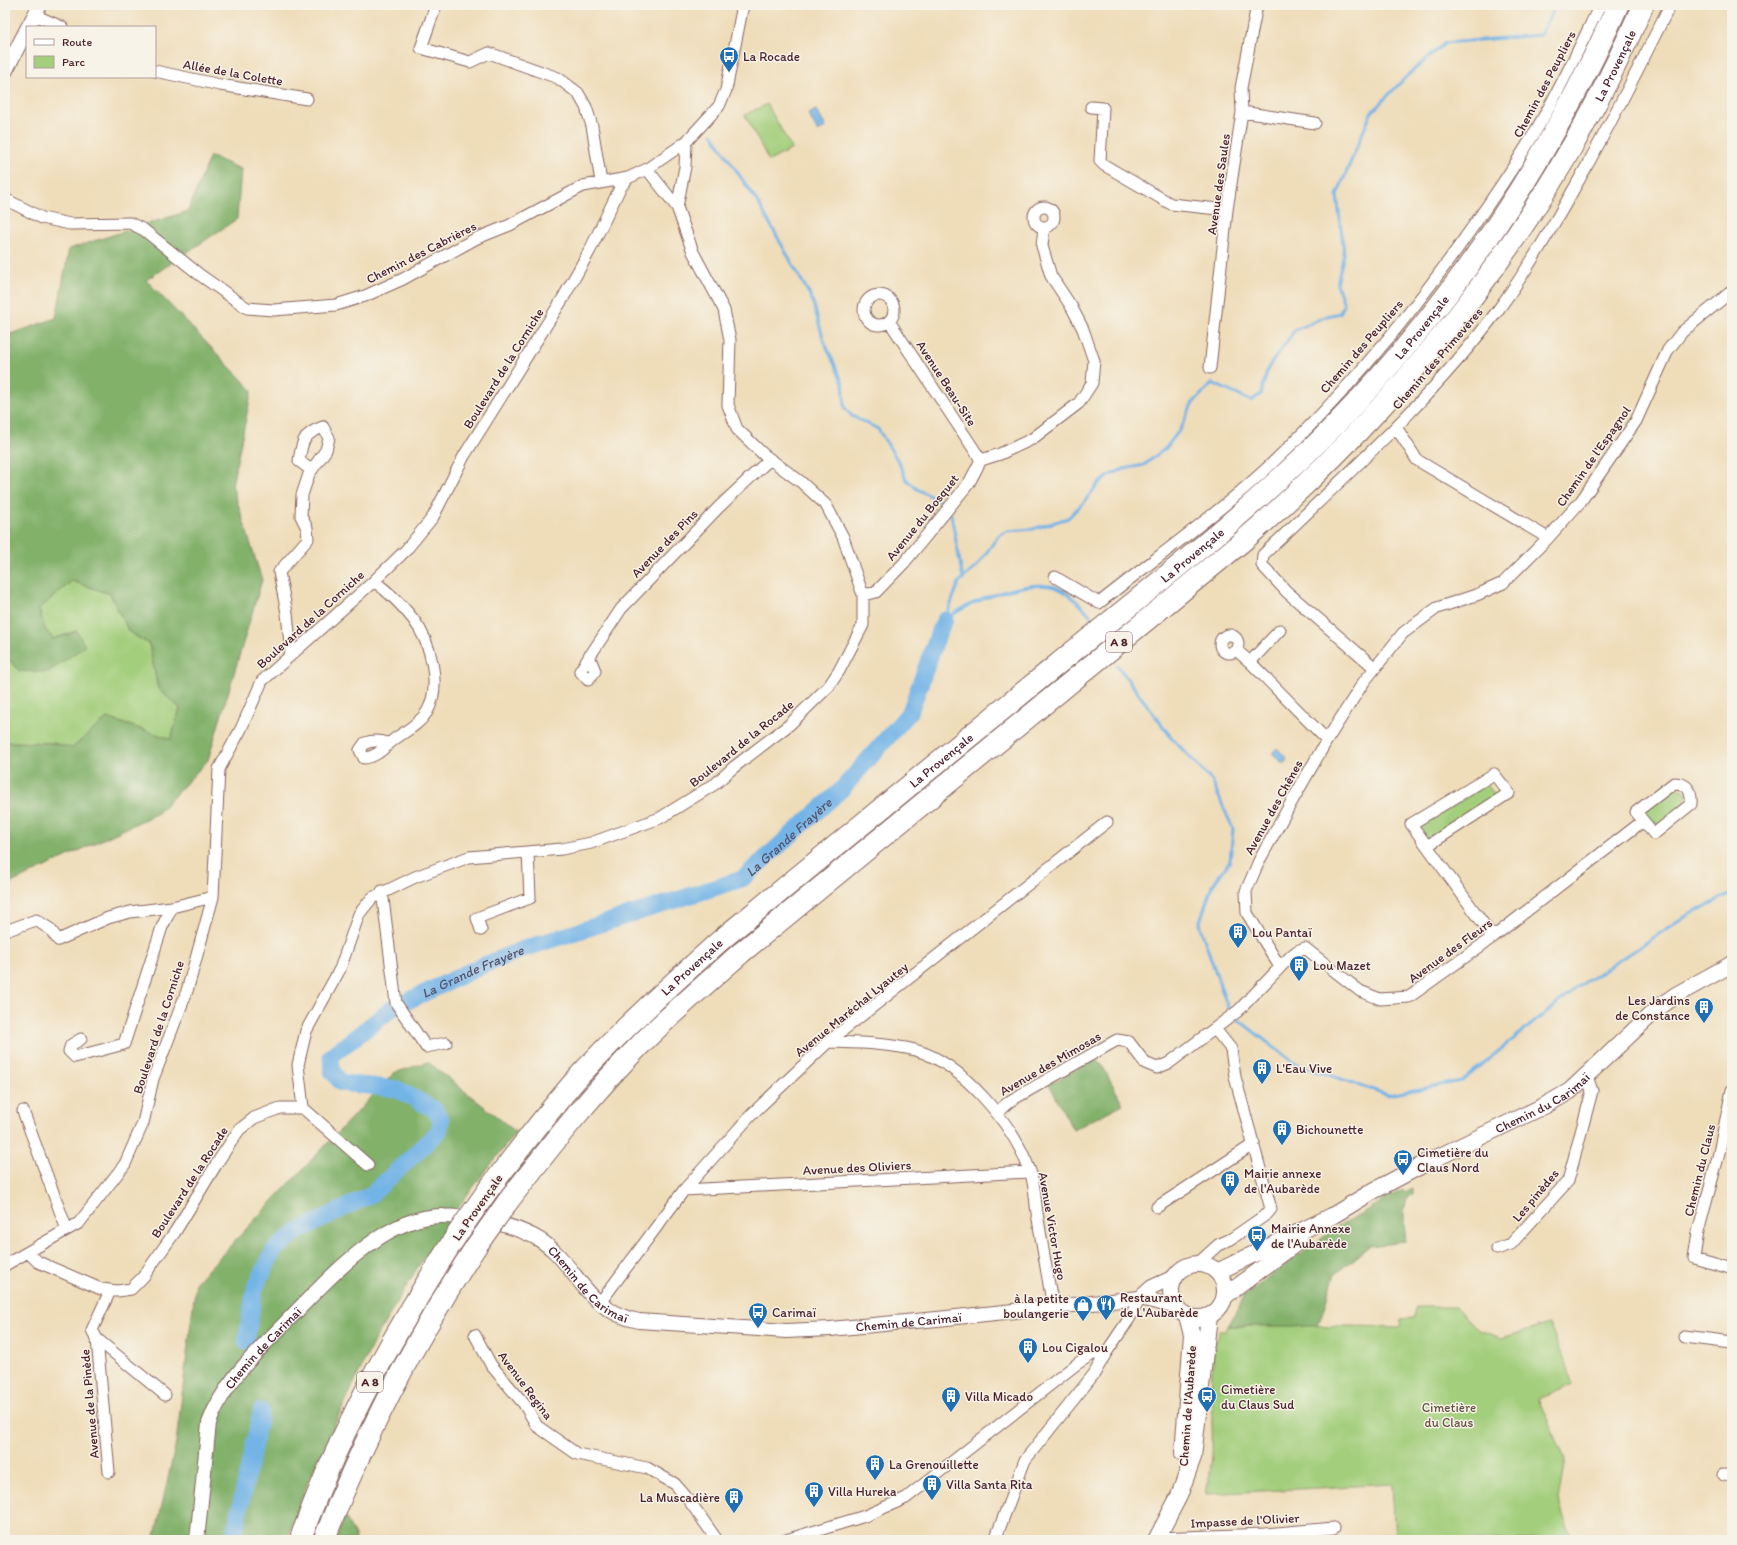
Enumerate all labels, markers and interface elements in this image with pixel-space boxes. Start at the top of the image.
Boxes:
legend [26,26,156,78]
street label: La Provençale [1591,27,1639,104]
street label: Chemin des Peupliers [1510,28,1579,140]
text: Route [62,35,92,49]
bus stop icon: La Rocade [718,45,740,73]
place label: La Rocade [743,49,800,64]
text: Parc [62,55,85,69]
street label: Allée de la Colette [182,56,284,89]
street label: Avenue des Saules [1204,132,1233,236]
street label: Chemin des Cabrières [364,218,479,287]
street label: La Provençale [1391,292,1452,362]
street label: Chemin des Peupliers [1317,296,1406,396]
street label: Chemin des Primevères [1389,304,1486,412]
street label: Boulevard de la Corniche [460,305,547,431]
street label: Avenue Beau-Site [913,338,980,429]
street label: Chemin de l'Espagnol [1553,403,1634,509]
street label: Avenue du Bosquet [883,471,962,563]
street label: Avenue des Pins [628,506,701,581]
street label: La Provençale [1157,524,1227,586]
street label: Boulevard de la Corniche [254,567,367,672]
road number: A 8 [1106,632,1132,652]
street label: Boulevard de la Rocade [686,697,796,790]
street label: La Provençale [906,730,976,791]
street label: Avenue des Chênes [1241,757,1306,857]
water label: La Grande Frayère [742,793,837,881]
street label: Avenue des Fleurs [1405,915,1495,986]
building icon: Lou Pantaï [1227,921,1249,949]
place label: Lou Pantaï [1252,925,1312,940]
street label: La Provençale [658,935,726,999]
water label: La Grande Frayère [419,941,527,1002]
building icon: Lou Mazet [1288,954,1310,982]
place label: Lou Mazet [1313,958,1371,973]
street label: Boulevard de la Corniche [130,959,187,1096]
street label: Avenue Maréchal Lyautey [792,959,911,1060]
place label: Les Jardins de Constance [1615,993,1690,1023]
building icon: Les Jardins de Constance [1693,996,1715,1024]
street label: Avenue des Mimosas [997,1028,1104,1099]
building icon: L'Eau Vive [1251,1057,1273,1085]
place label: L'Eau Vive [1276,1061,1332,1076]
street label: Chemin du Carimaï [1493,1069,1593,1137]
building icon: Bichounette [1271,1118,1293,1146]
place label: Bichounette [1296,1122,1363,1137]
street label: Chemin du Claus [1681,1122,1718,1218]
street label: Boulevard de la Rocade [148,1124,231,1241]
place label: Cimetière du Claus Nord [1417,1145,1489,1175]
bus stop icon: Cimetière du Claus Nord [1392,1148,1414,1176]
street label: Avenue des Oliviers [802,1157,912,1178]
place label: Mairie annexe de l'Aubarède [1244,1166,1322,1196]
street label: Les pinèdes [1509,1166,1562,1225]
building icon: Mairie annexe de l'Aubarède [1219,1169,1241,1197]
street label: La Provençale [449,1171,506,1243]
street label: Avenue Victor Hugo [1036,1171,1069,1282]
place label: Mairie Annexe de l'Aubarède [1271,1221,1350,1251]
bus stop icon: Mairie Annexe de l'Aubarède [1246,1224,1268,1252]
street label: Chemin de Carimaï [545,1243,631,1326]
place label: Restaurant de L'Aubarède [1120,1290,1199,1320]
place label: à la petite boulangerie [1003,1291,1069,1321]
restaurant icon: Restaurant de L'Aubarède [1095,1293,1117,1321]
shop icon: à la petite boulangerie [1072,1294,1094,1322]
bus stop icon: Carimaï [747,1301,769,1329]
street label: Chemin de Carimaï [222,1304,305,1392]
place label: Carimaï [772,1305,817,1320]
street label: Chemin de Carimaï [855,1309,963,1335]
building icon: Lou Cigalou [1017,1336,1039,1364]
place label: Lou Cigalou [1042,1340,1108,1355]
street label: Chemin de l'Aubarède [1176,1345,1199,1467]
street label: Avenue Regina [495,1348,556,1423]
street label: Avenue de la Pinède [77,1349,102,1459]
road number: A 8 [357,1372,383,1392]
place label: Cimetière du Claus Sud [1221,1382,1294,1412]
building icon: Villa Micado [940,1385,962,1413]
bus stop icon: Cimetière du Claus Sud [1196,1385,1218,1413]
place label: Villa Micado [965,1389,1034,1404]
park label: Cimetière du Claus [1422,1400,1476,1430]
building icon: La Grenouillette [864,1453,886,1481]
place label: La Grenouillette [889,1457,979,1472]
building icon: Villa Santa Rita [921,1473,943,1501]
place label: Villa Santa Rita [946,1477,1033,1492]
building icon: Villa Hureka [803,1480,825,1508]
place label: Villa Hureka [828,1484,897,1499]
building icon: La Muscadière [723,1486,745,1514]
place label: La Muscadière [640,1490,720,1505]
street label: Impasse de l'Olivier [1190,1510,1301,1531]

